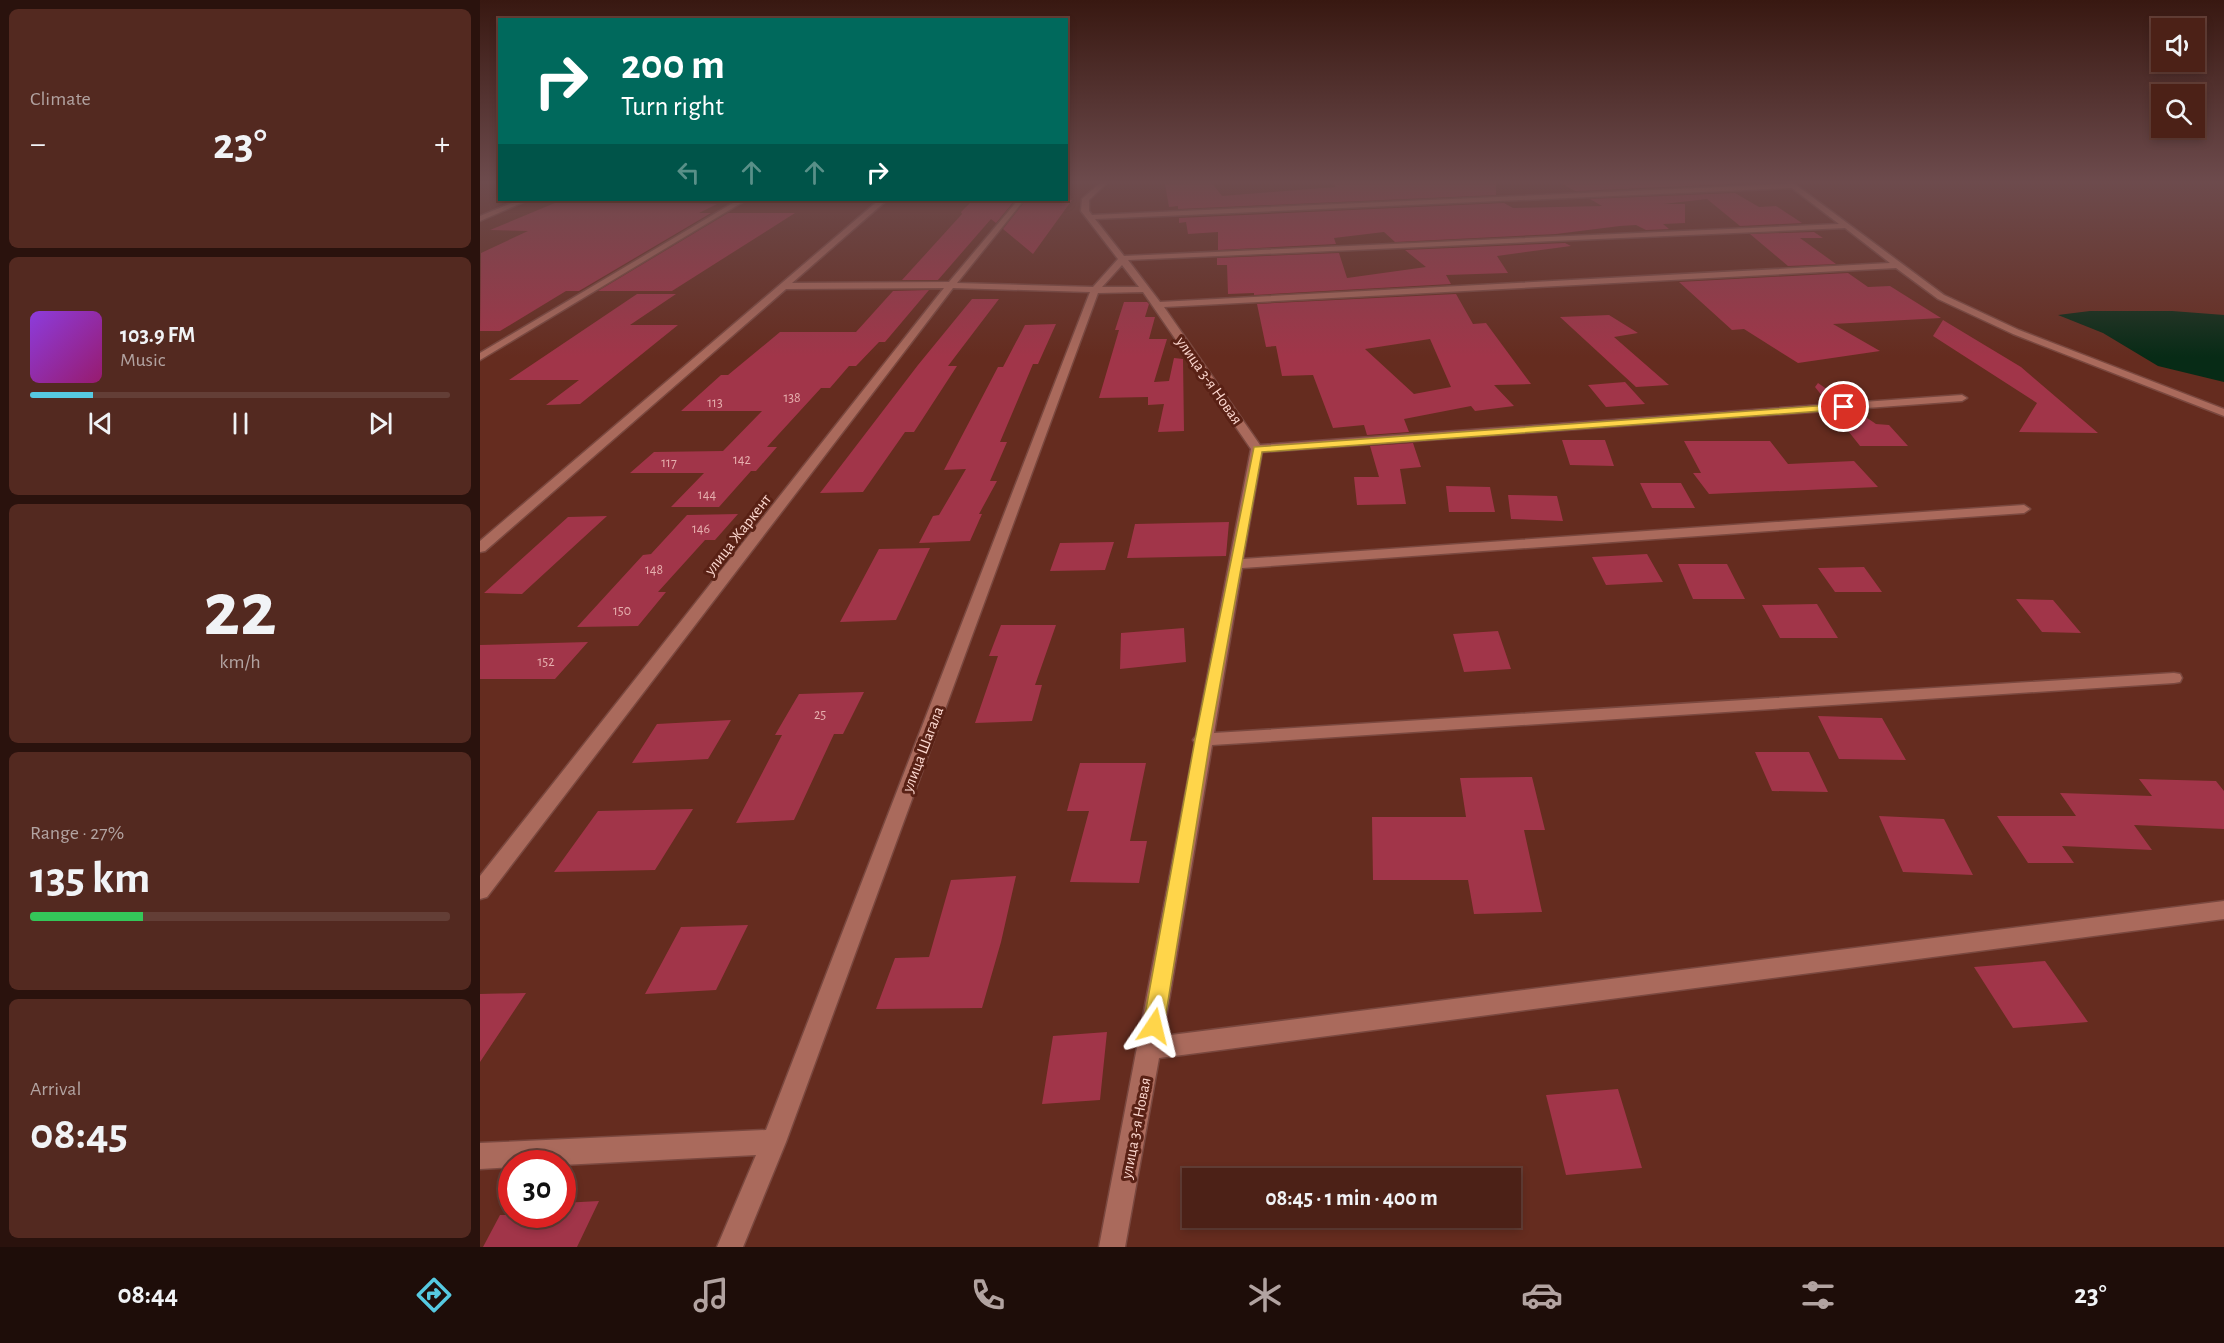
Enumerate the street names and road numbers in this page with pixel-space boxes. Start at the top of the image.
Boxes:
street label: улица 3-я Новая [1172,333,1245,428]
street label: улица Жаркент [701,491,775,579]
street label: улица Шагала [899,704,947,796]
street label: улица 3-я Новая [1118,1076,1155,1181]

